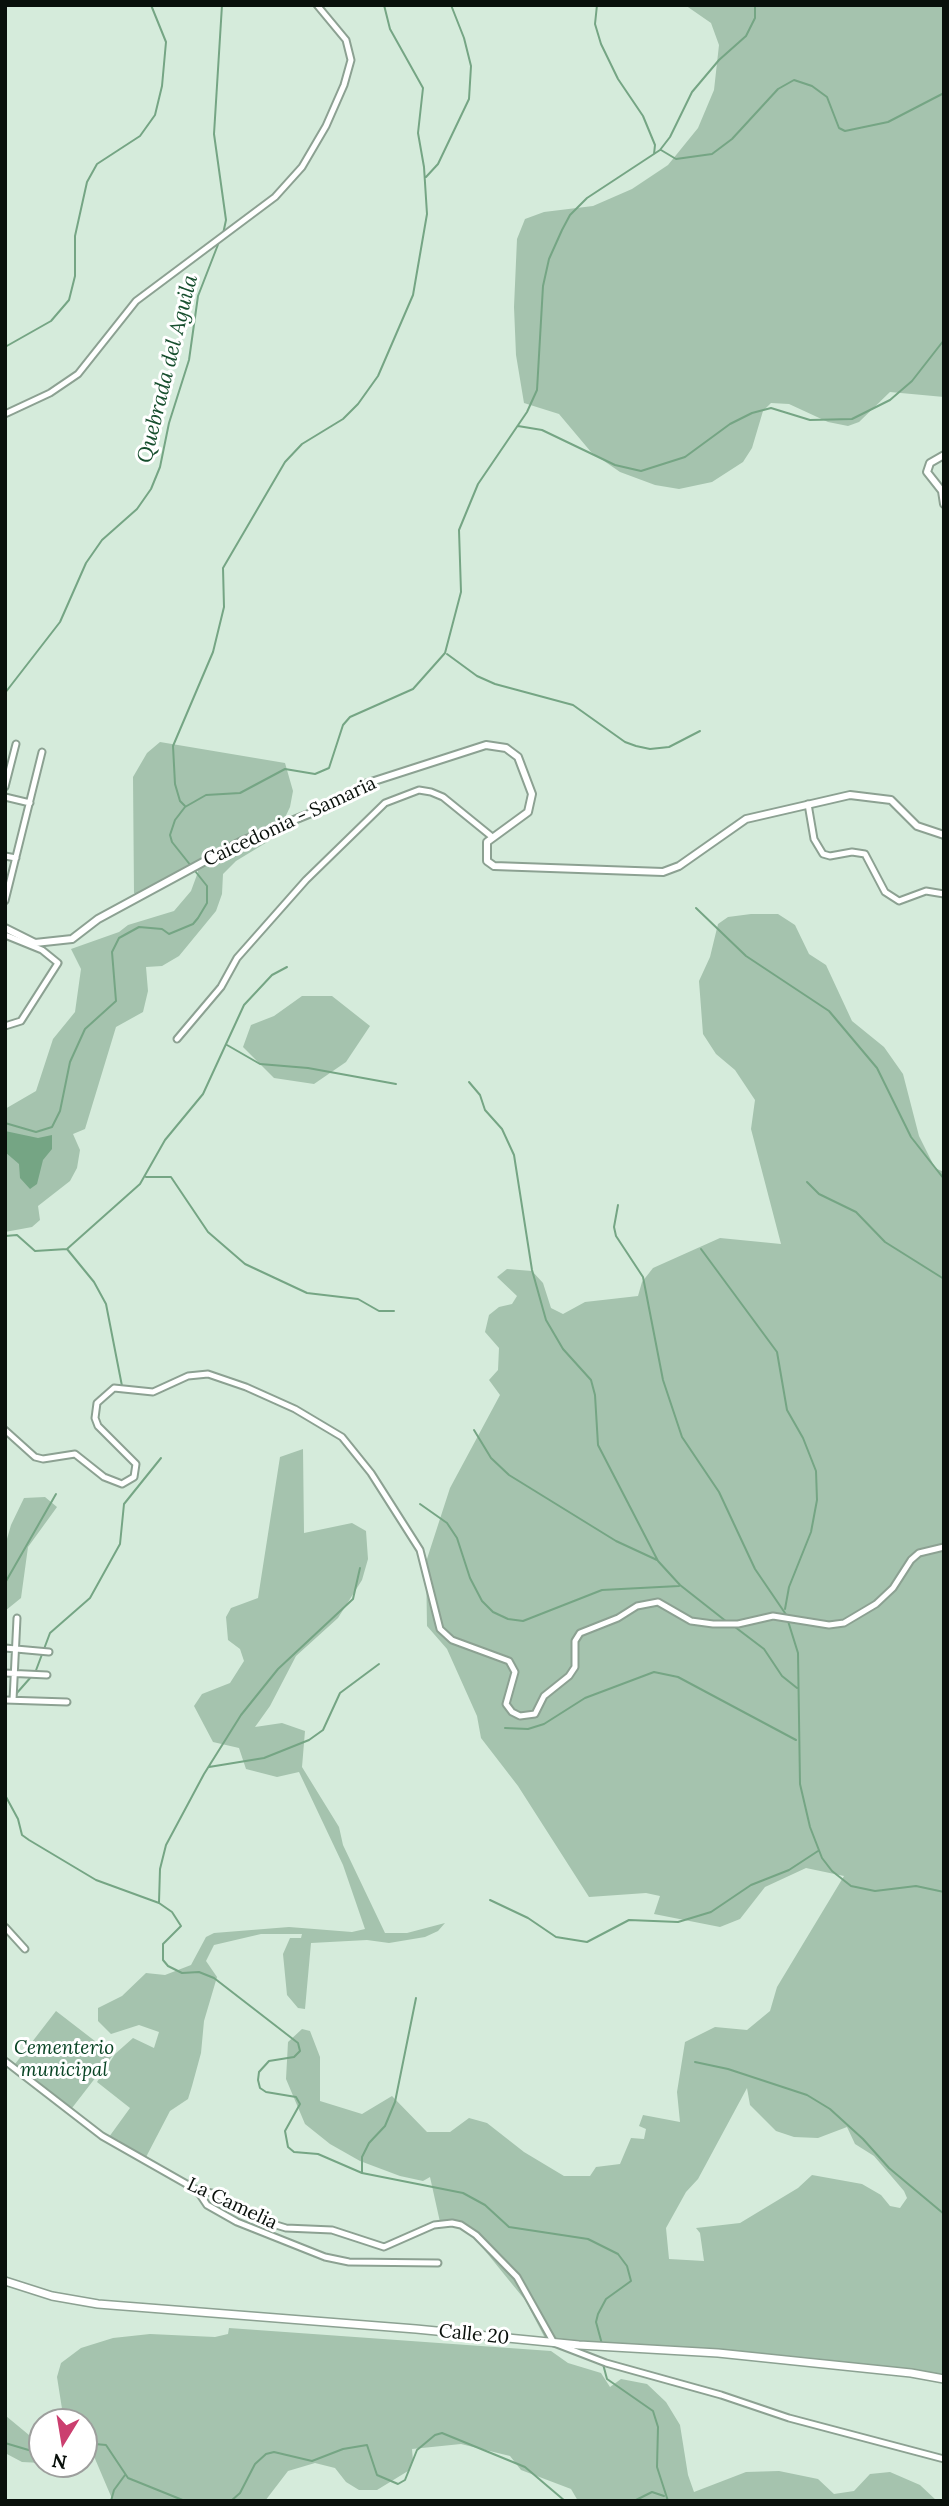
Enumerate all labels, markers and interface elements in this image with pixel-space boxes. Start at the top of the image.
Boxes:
water label: Quebrada del Aguila [132,272,204,466]
street label: Caicedonia - Samaria [200,772,380,872]
park label: Cementerio municipal [14,2038,114,2082]
street label: La Camelia [183,2173,281,2235]
street label: Calle 20 [438,2320,510,2350]
north arrow [28,2408,98,2478]
text: N [50,2448,69,2475]

